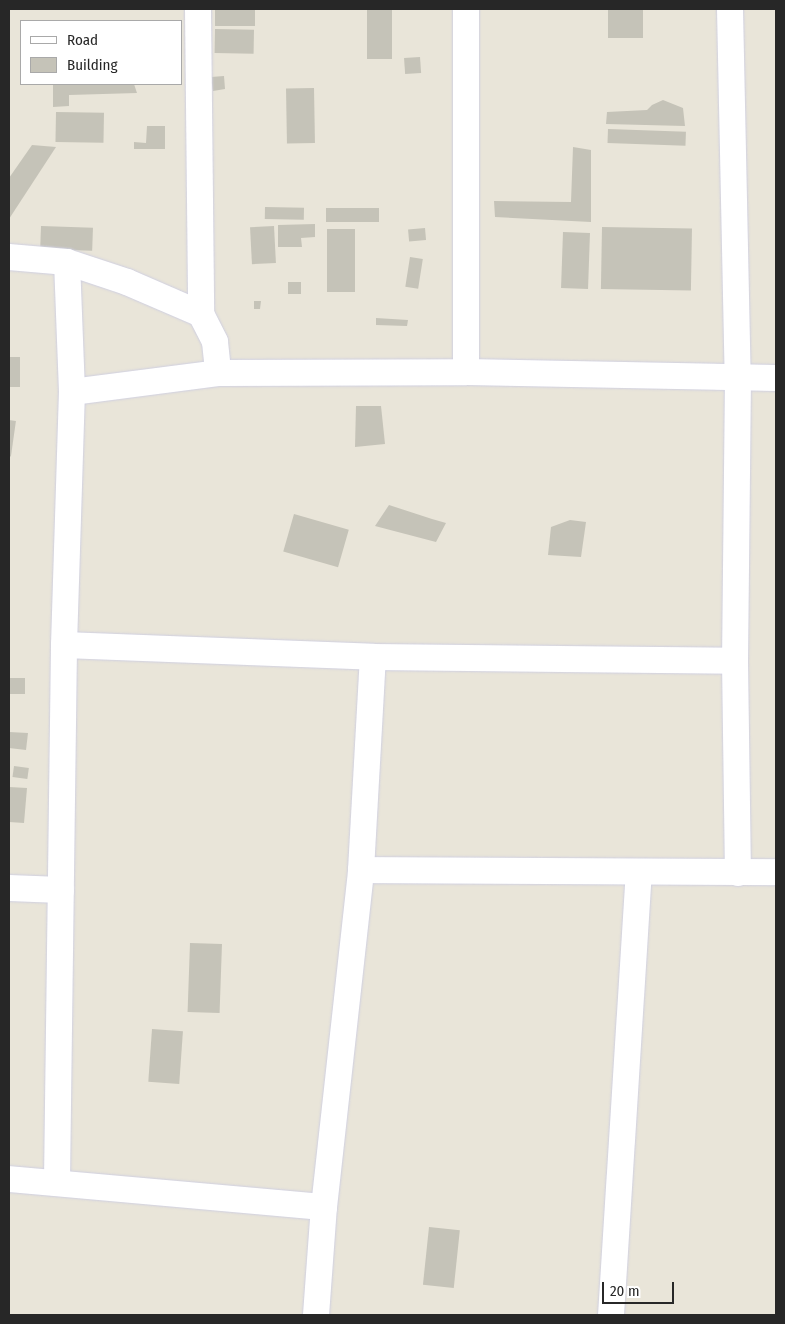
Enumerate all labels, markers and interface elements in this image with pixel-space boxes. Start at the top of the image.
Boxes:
legend [20,20,182,85]
text: Road [67,31,98,49]
text: Building [67,56,118,74]
scale bar [605,1272,678,1304]
text: 20 m [610,1282,640,1300]

